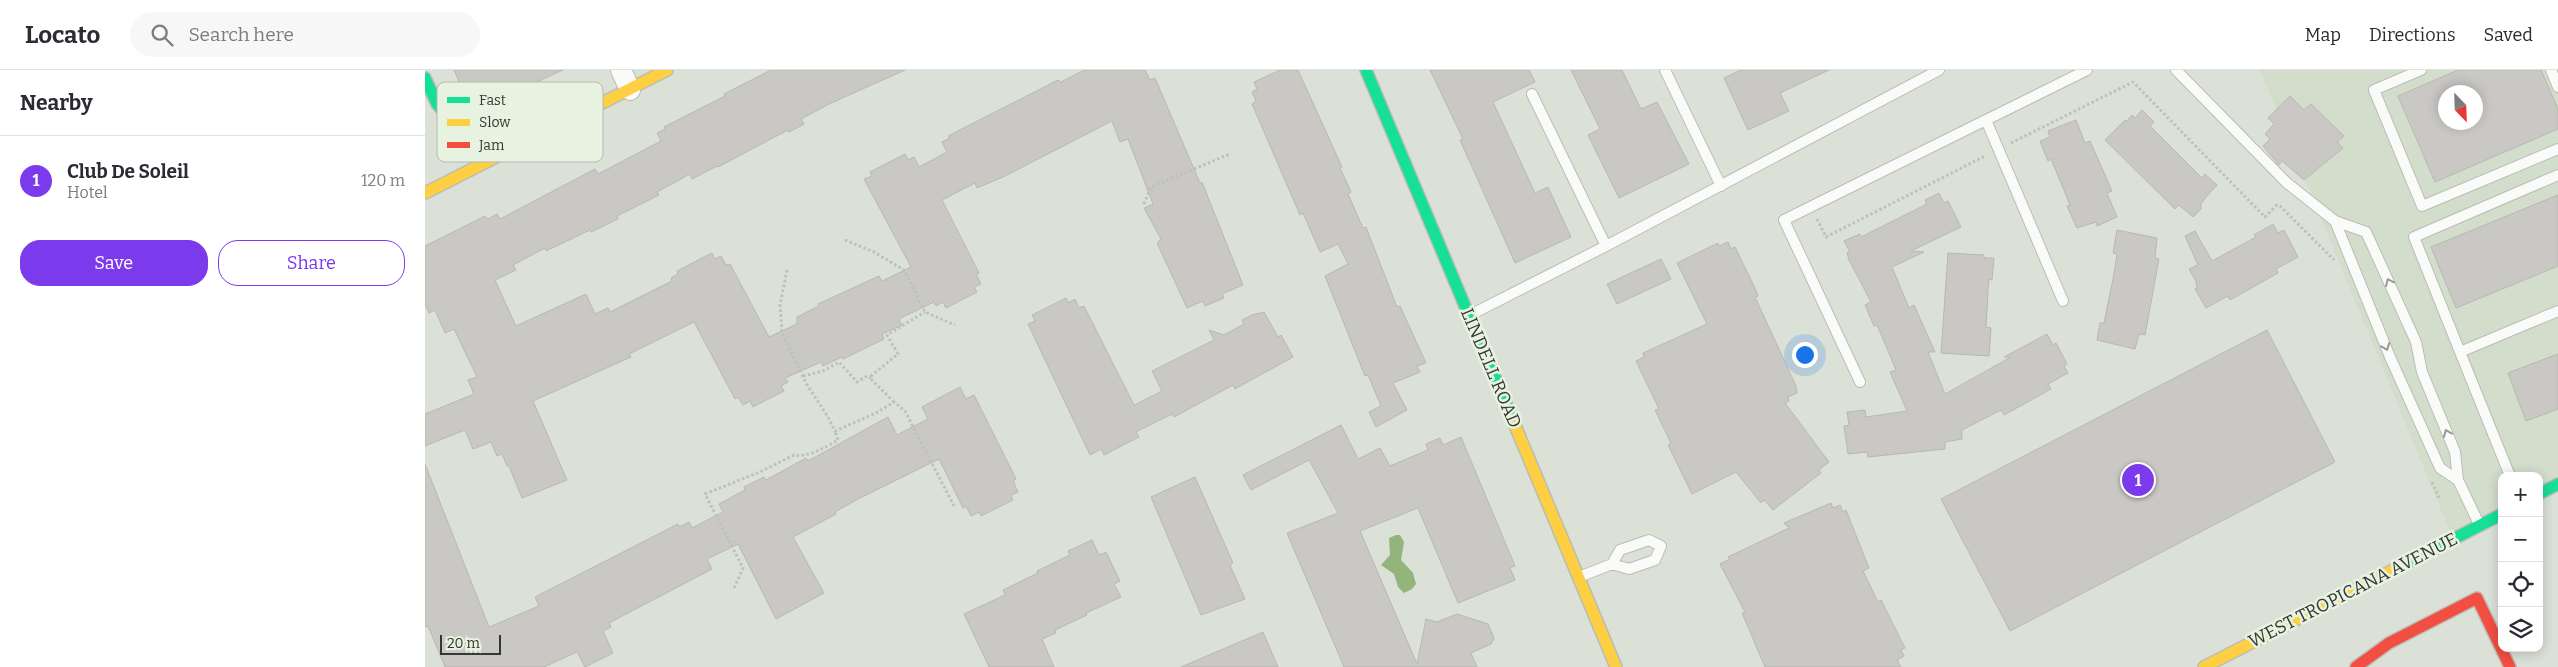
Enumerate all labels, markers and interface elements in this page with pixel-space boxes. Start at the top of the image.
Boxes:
search box [130,12,480,57]
text: Locato [25,21,100,49]
icon: search [148,21,176,49]
text: Search here [188,23,294,46]
text: Map [2305,24,2341,46]
text: Directions [2369,24,2456,46]
text: Saved [2484,24,2533,46]
legend [437,82,603,162]
north arrow [2438,85,2483,130]
text: Nearby [20,90,93,116]
text: Fast [479,92,506,109]
text: Slow [479,114,511,131]
text: Jam [478,137,505,154]
text: Club De Soleil [67,160,189,183]
text: 1 [33,171,39,190]
text: 120 m [361,171,405,190]
text: Hotel [67,183,108,202]
button: Save [20,240,208,286]
button: Share [218,240,405,286]
one-way arrow [2384,278,2395,287]
street label: LINDELL ROAD [1456,305,1526,431]
your location [1792,342,1818,368]
one-way arrow [2380,342,2390,351]
one-way arrow [2443,429,2453,437]
pin: 1 [2122,461,2154,499]
map controls [2498,472,2543,652]
button: + [2498,472,2543,517]
button: − [2498,517,2543,562]
street label: WEST TROPICANA AVENUE [2245,528,2461,652]
button: locate [2498,562,2543,607]
button: layers [2498,607,2543,652]
scale bar [440,632,501,655]
text: 20 m [447,635,480,652]

